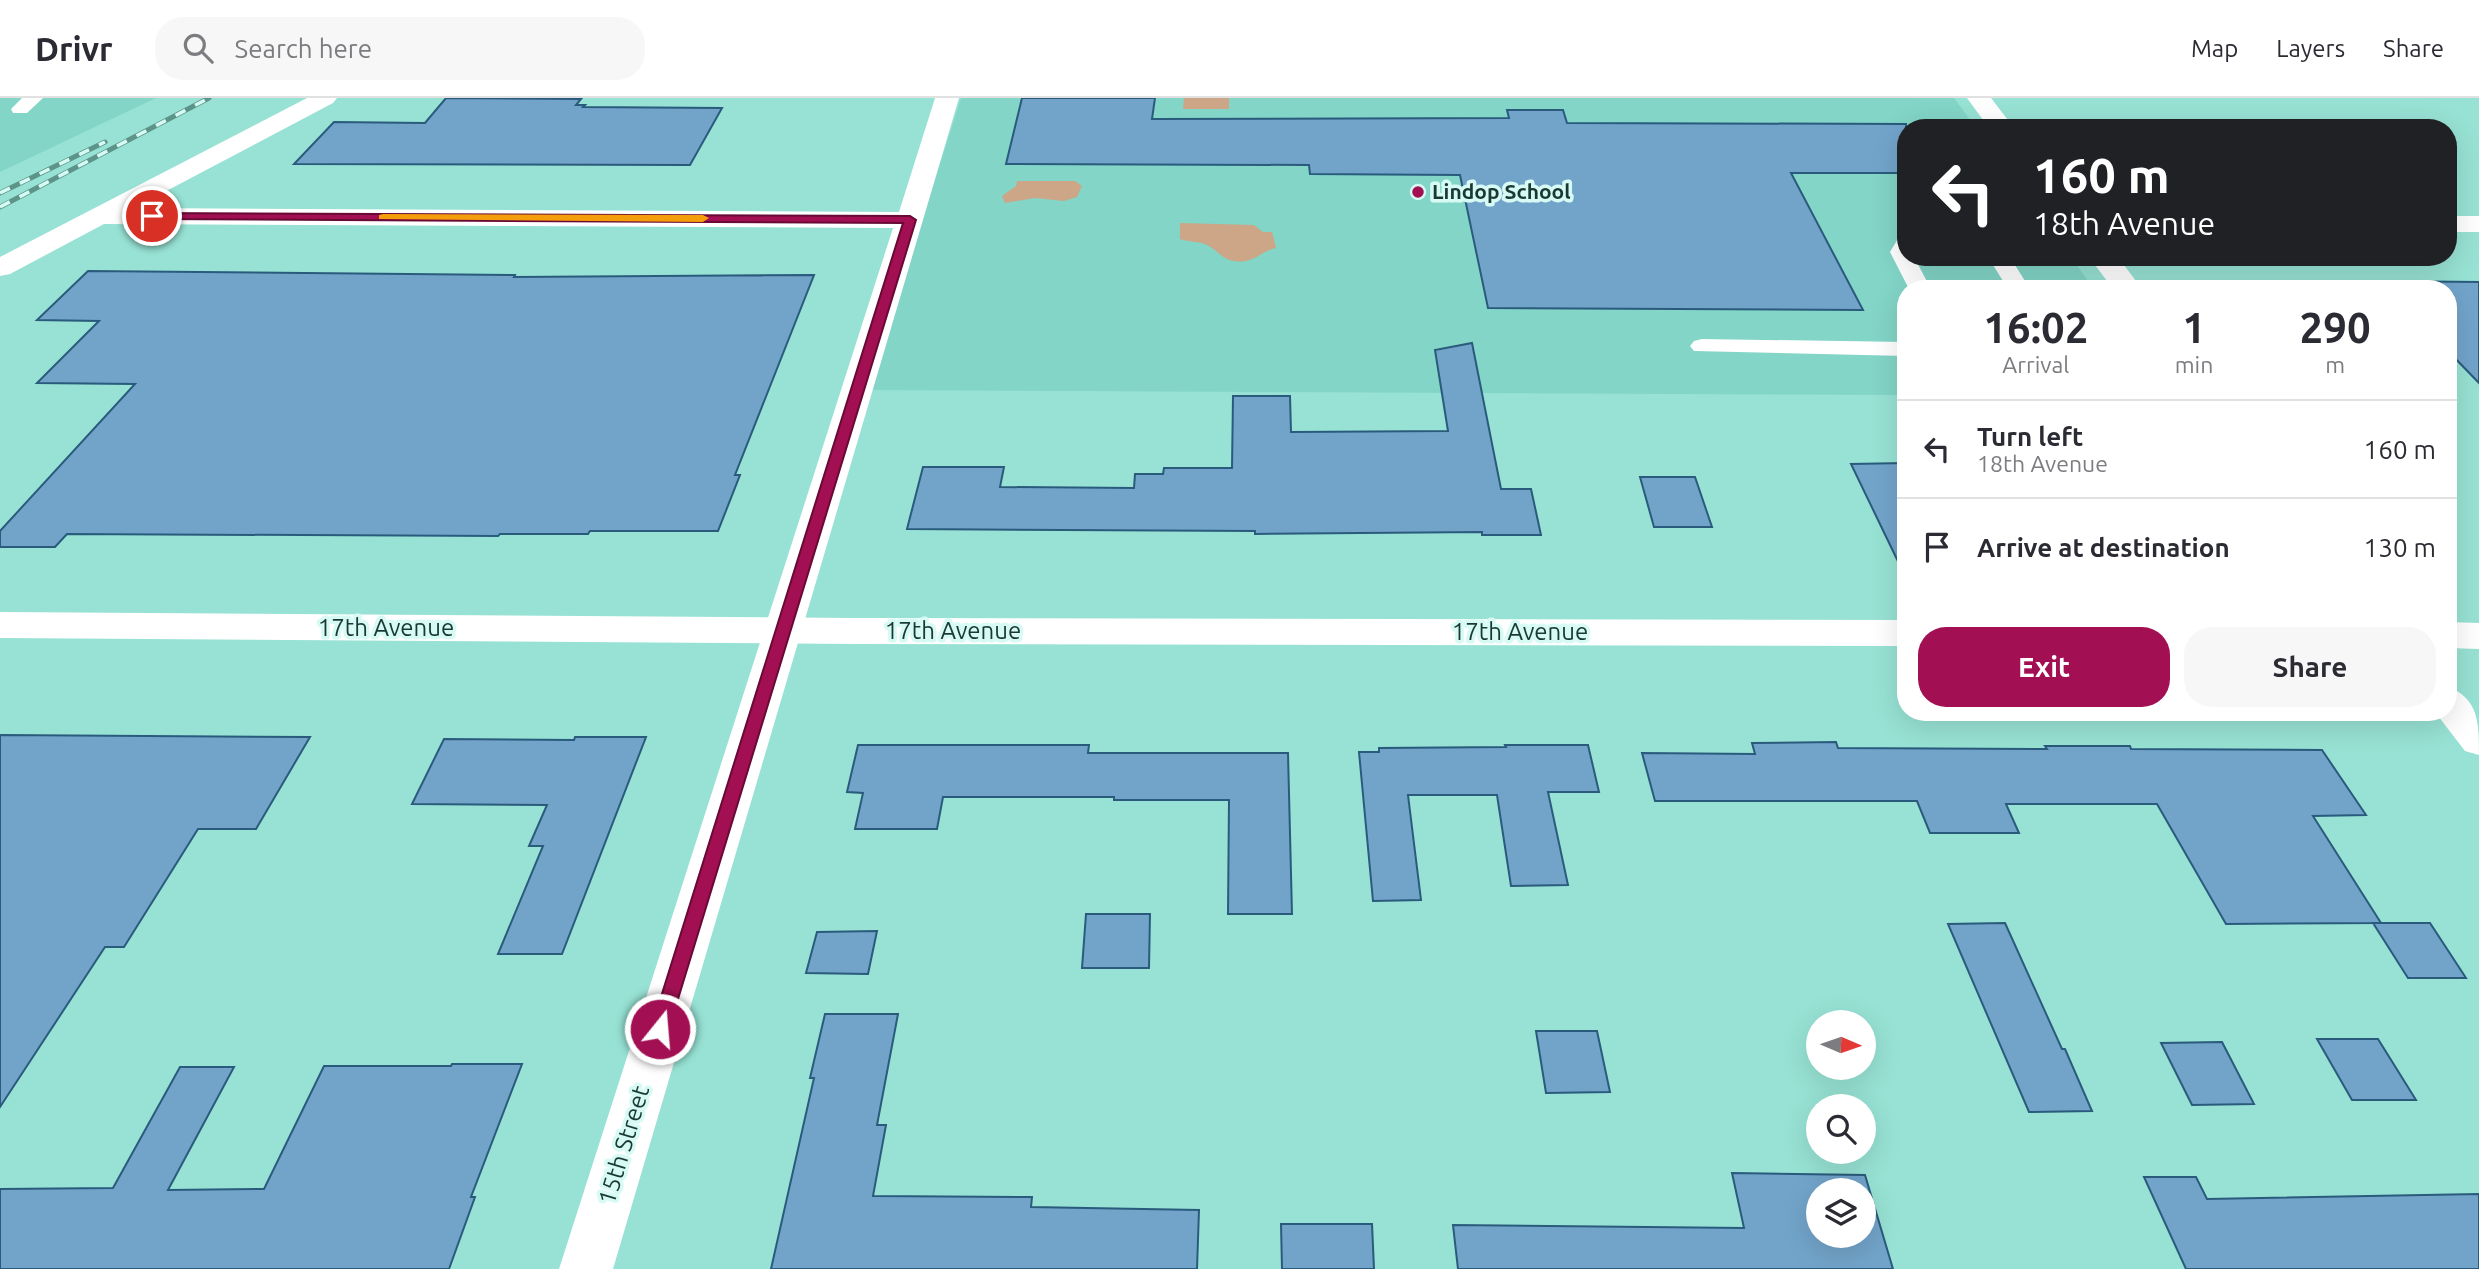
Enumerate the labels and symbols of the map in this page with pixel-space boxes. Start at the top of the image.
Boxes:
place label: Lindop School [1432,179,1571,203]
marker: Lindop School [1410,184,1426,200]
pin [122,186,182,246]
street label: 17th Avenue [318,614,454,641]
street label: 17th Avenue [885,617,1021,644]
street label: 17th Avenue [1452,618,1588,645]
position arrow [623,992,697,1066]
north arrow [1806,1010,1876,1080]
street label: 15th Street [593,1082,655,1207]

